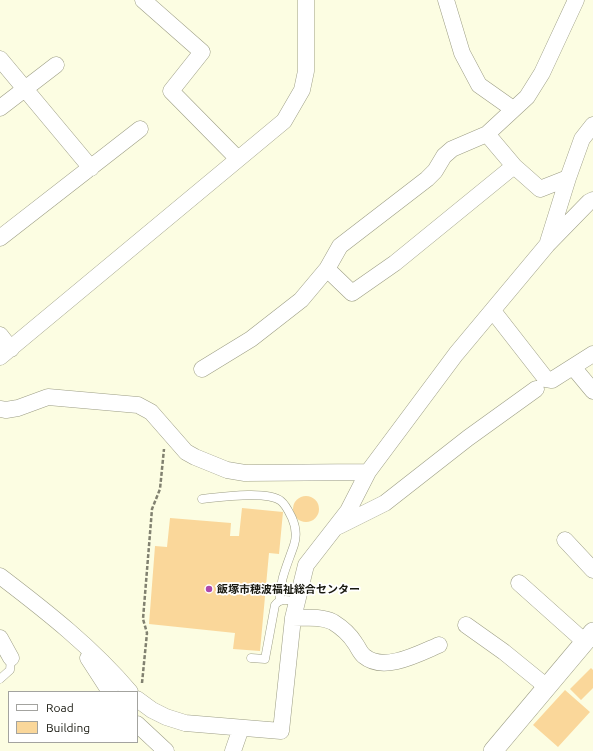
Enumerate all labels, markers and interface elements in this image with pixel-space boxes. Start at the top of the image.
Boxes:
place label: 飯塚市穂波福祉総合センター [217,582,360,596]
marker: 飯塚市穂波福祉総合センター [204,584,214,594]
legend [8,691,138,743]
text: Road [46,701,74,714]
text: Building [46,721,90,734]

